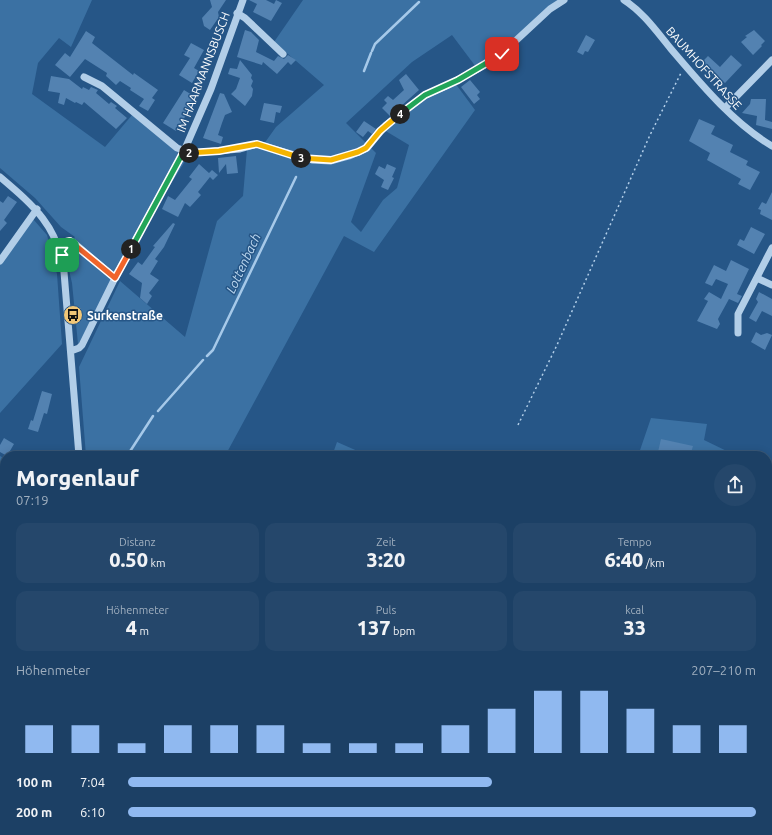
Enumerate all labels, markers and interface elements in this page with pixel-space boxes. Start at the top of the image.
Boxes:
street label: IM HAARMANNSBUSCH [174,10,232,134]
street label: BAUMHOFSTRASSE [664,24,744,112]
pin [485,37,519,71]
icon: check [491,43,513,65]
pin: 4 [390,104,410,124]
text: 4 [397,108,403,120]
pin: 2 [179,143,199,163]
text: 2 [186,147,192,159]
pin: 3 [291,148,311,168]
text: 3 [298,152,304,164]
water label: Lottenbach [223,231,263,295]
pin [45,238,79,272]
pin: 1 [121,239,141,259]
text: 1 [128,243,134,255]
icon: arrive [51,244,73,266]
bus stop icon: Surkenstraße [62,304,84,326]
place label: Surkenstraße [87,309,163,322]
button: share [714,464,756,506]
text: Morgenlauf [16,465,139,490]
text: 07:19 [16,493,49,507]
text: Distanz [119,536,156,548]
text: Zeit [376,536,396,548]
text: Tempo [618,536,652,548]
text: 0.50 [109,548,148,571]
text: 3:20 [367,548,405,571]
text: 6:40 [604,548,643,571]
text: km [148,557,166,569]
text: /km [643,557,665,569]
text: Höhenmeter [106,604,169,616]
text: Puls [376,604,396,616]
text: kcal [625,604,644,616]
text: 4 [126,616,137,639]
text: 137 [357,616,390,639]
text: 33 [623,616,646,639]
text: m [137,625,149,637]
text: bpm [390,625,415,637]
text: Höhenmeter [16,663,90,677]
text: 207–210 m [691,663,756,677]
text: 100 m [16,775,52,789]
text: 7:04 [80,775,105,789]
text: 200 m [16,805,52,819]
text: 6:10 [80,805,105,819]

